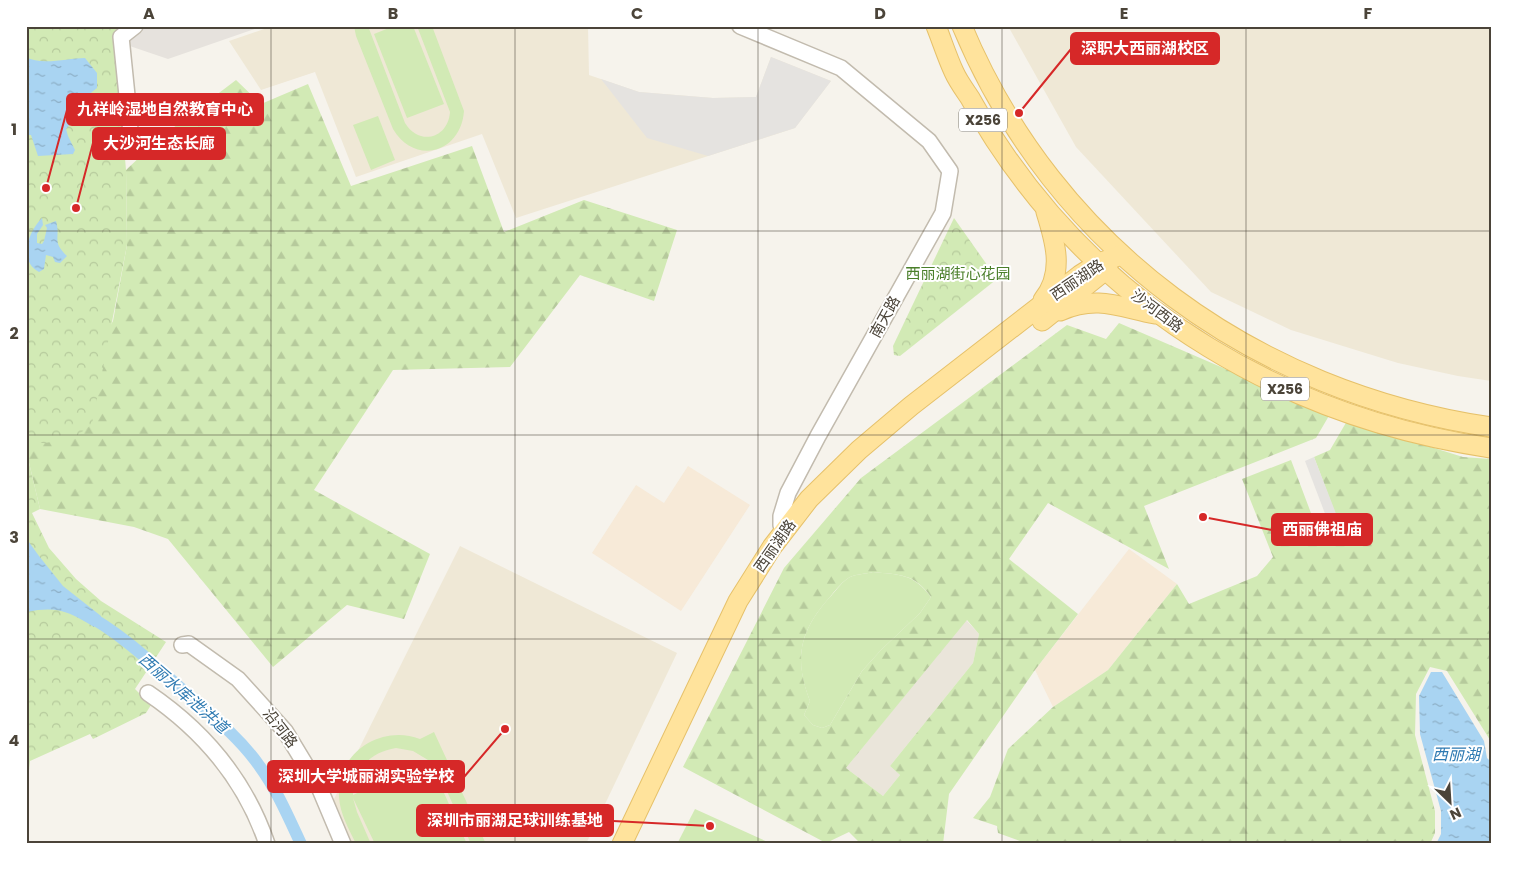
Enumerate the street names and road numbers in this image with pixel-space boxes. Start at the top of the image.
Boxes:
road number: X256 [959,108,1007,132]
street label: 西丽湖路 [1046,254,1107,305]
street label: 沙河西路 [1127,284,1188,337]
street label: 南天路 [864,292,905,342]
road number: X256 [1261,378,1309,400]
street label: 西丽湖路 [749,515,800,576]
street label: 沿河路 [258,703,303,752]

